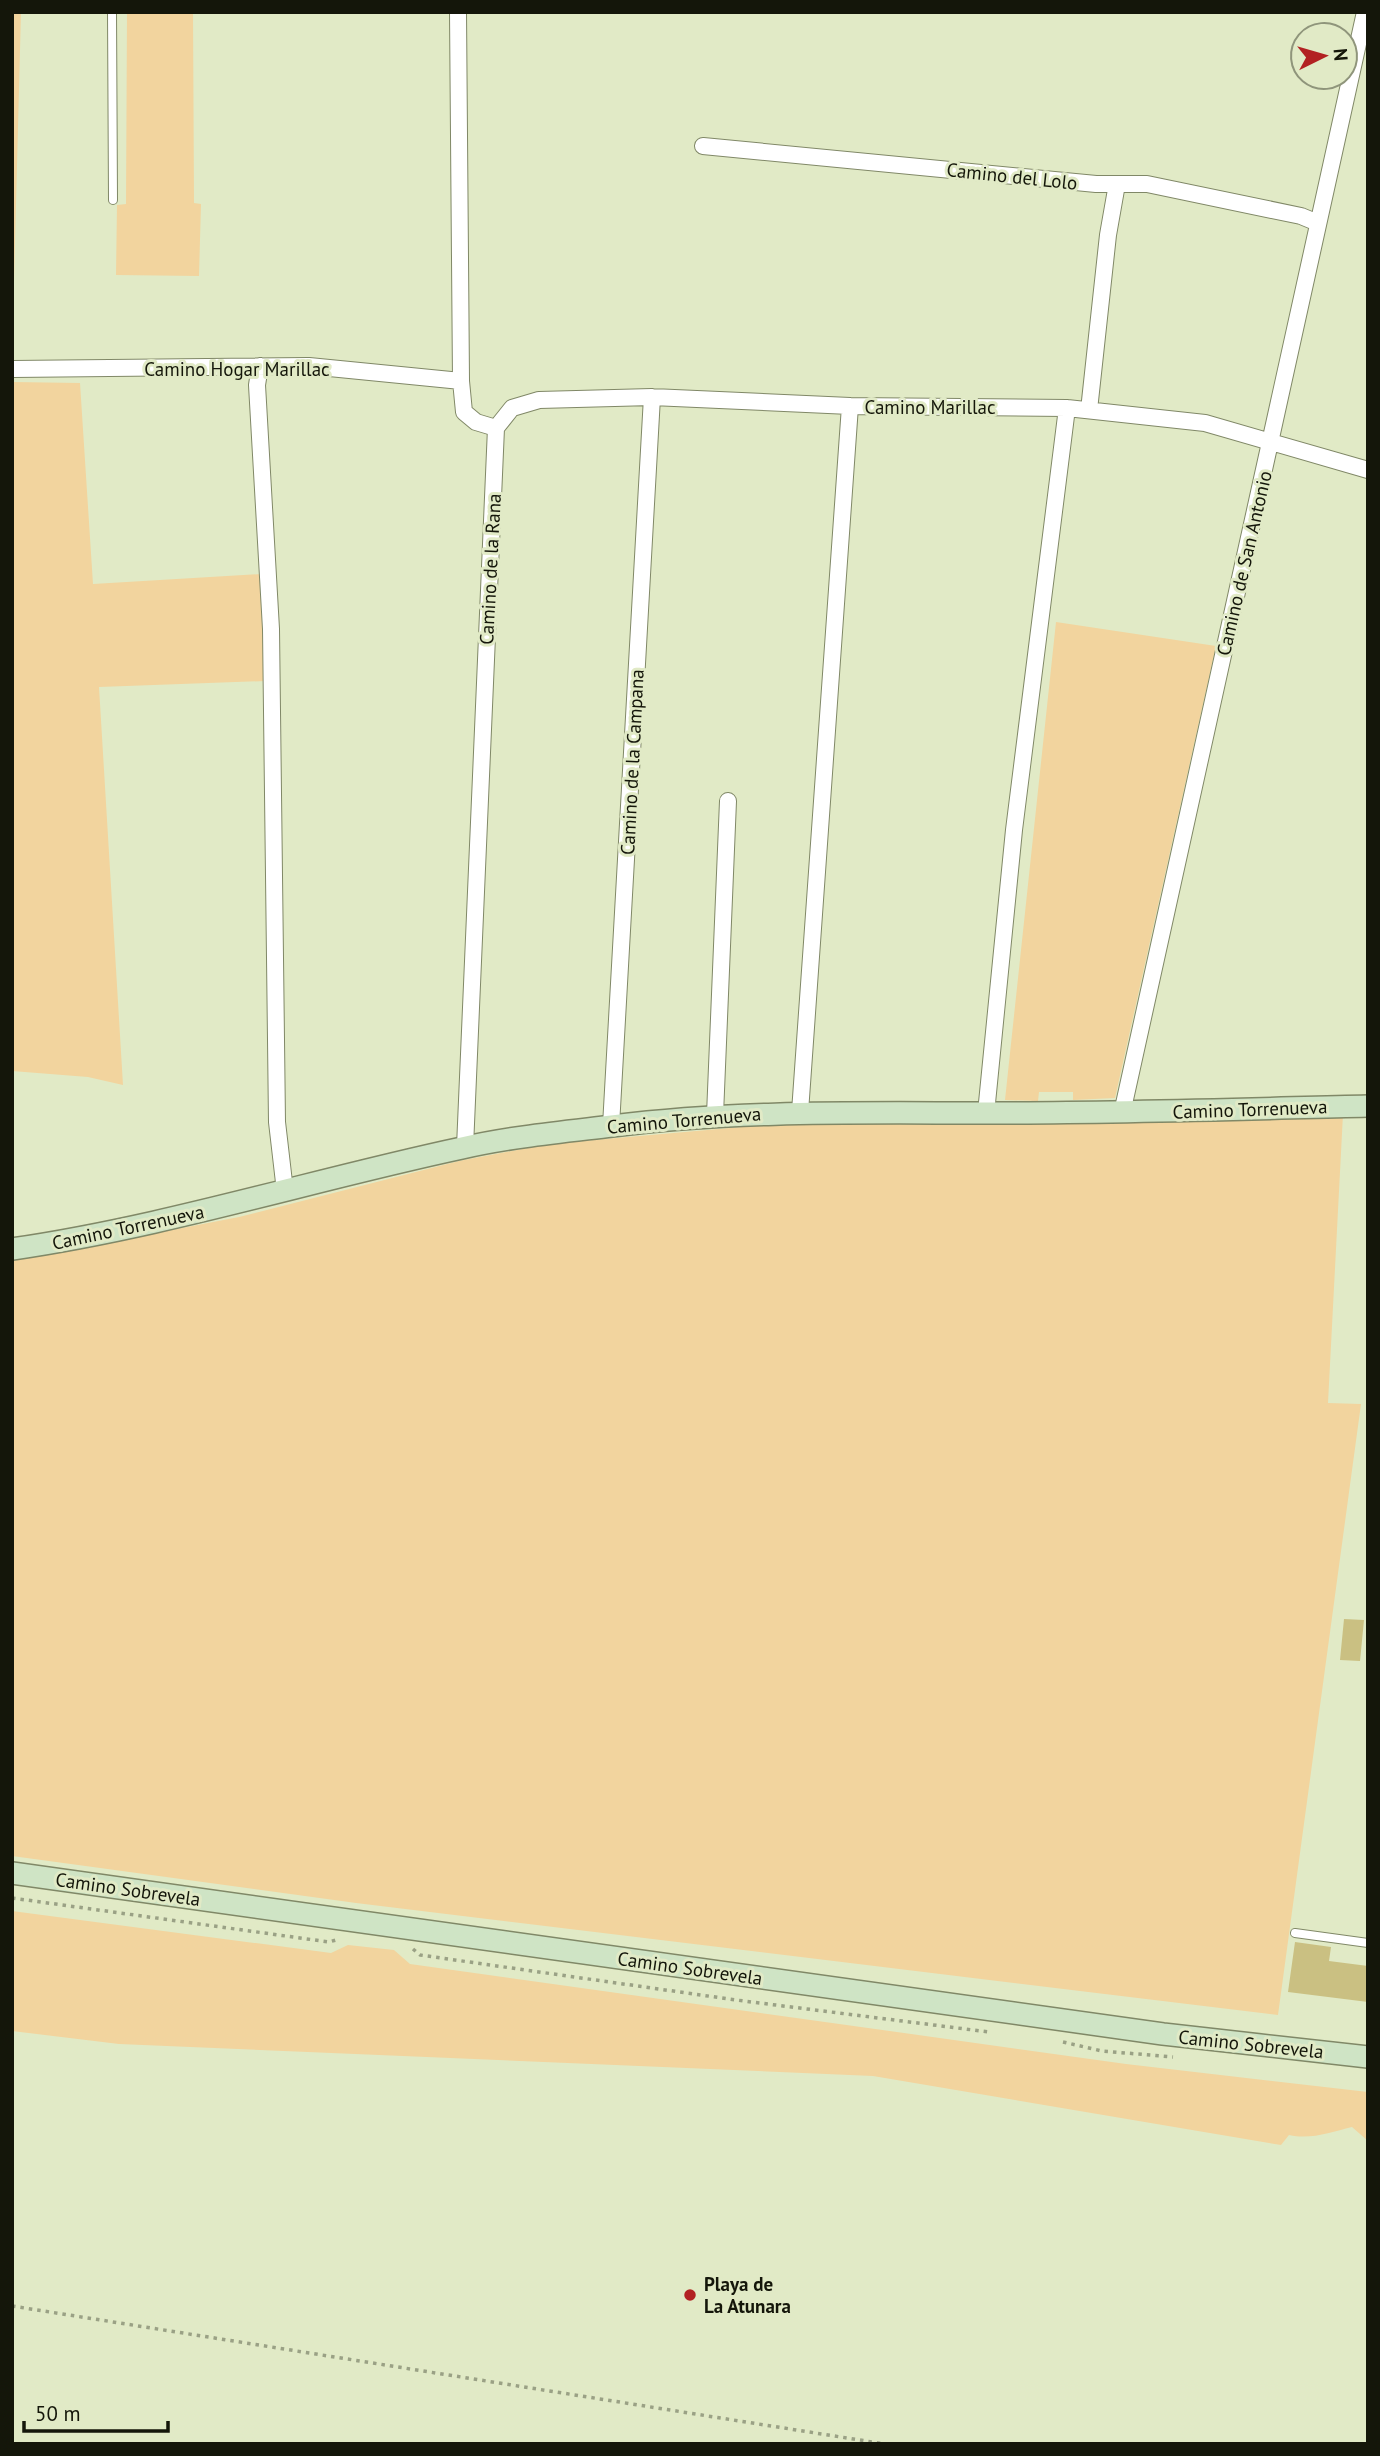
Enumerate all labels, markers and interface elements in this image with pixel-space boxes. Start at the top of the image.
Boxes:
north arrow [1289,21,1359,91]
text: N [1328,47,1353,62]
street label: Camino del Lolo [945,157,1079,195]
street label: Camino Hogar Marillac [144,357,330,381]
street label: Camino Marillac [864,395,996,419]
street label: Camino de San Antonio [1211,468,1277,658]
street label: Camino de la Rana [474,493,506,645]
street label: Camino de la Campana [615,668,649,856]
street label: Camino Torrenueva [1172,1094,1328,1124]
street label: Camino Torrenueva [606,1101,762,1139]
street label: Camino Torrenueva [50,1199,206,1255]
street label: Camino Sobrevela [54,1867,202,1911]
street label: Camino Sobrevela [616,1946,764,1990]
street label: Camino Sobrevela [1177,2024,1325,2064]
place label: Playa de La Atunara [704,2272,791,2318]
marker: Playa de La Atunara [682,2287,698,2303]
scale bar [24,2390,168,2434]
text: 50 m [35,2400,81,2427]

